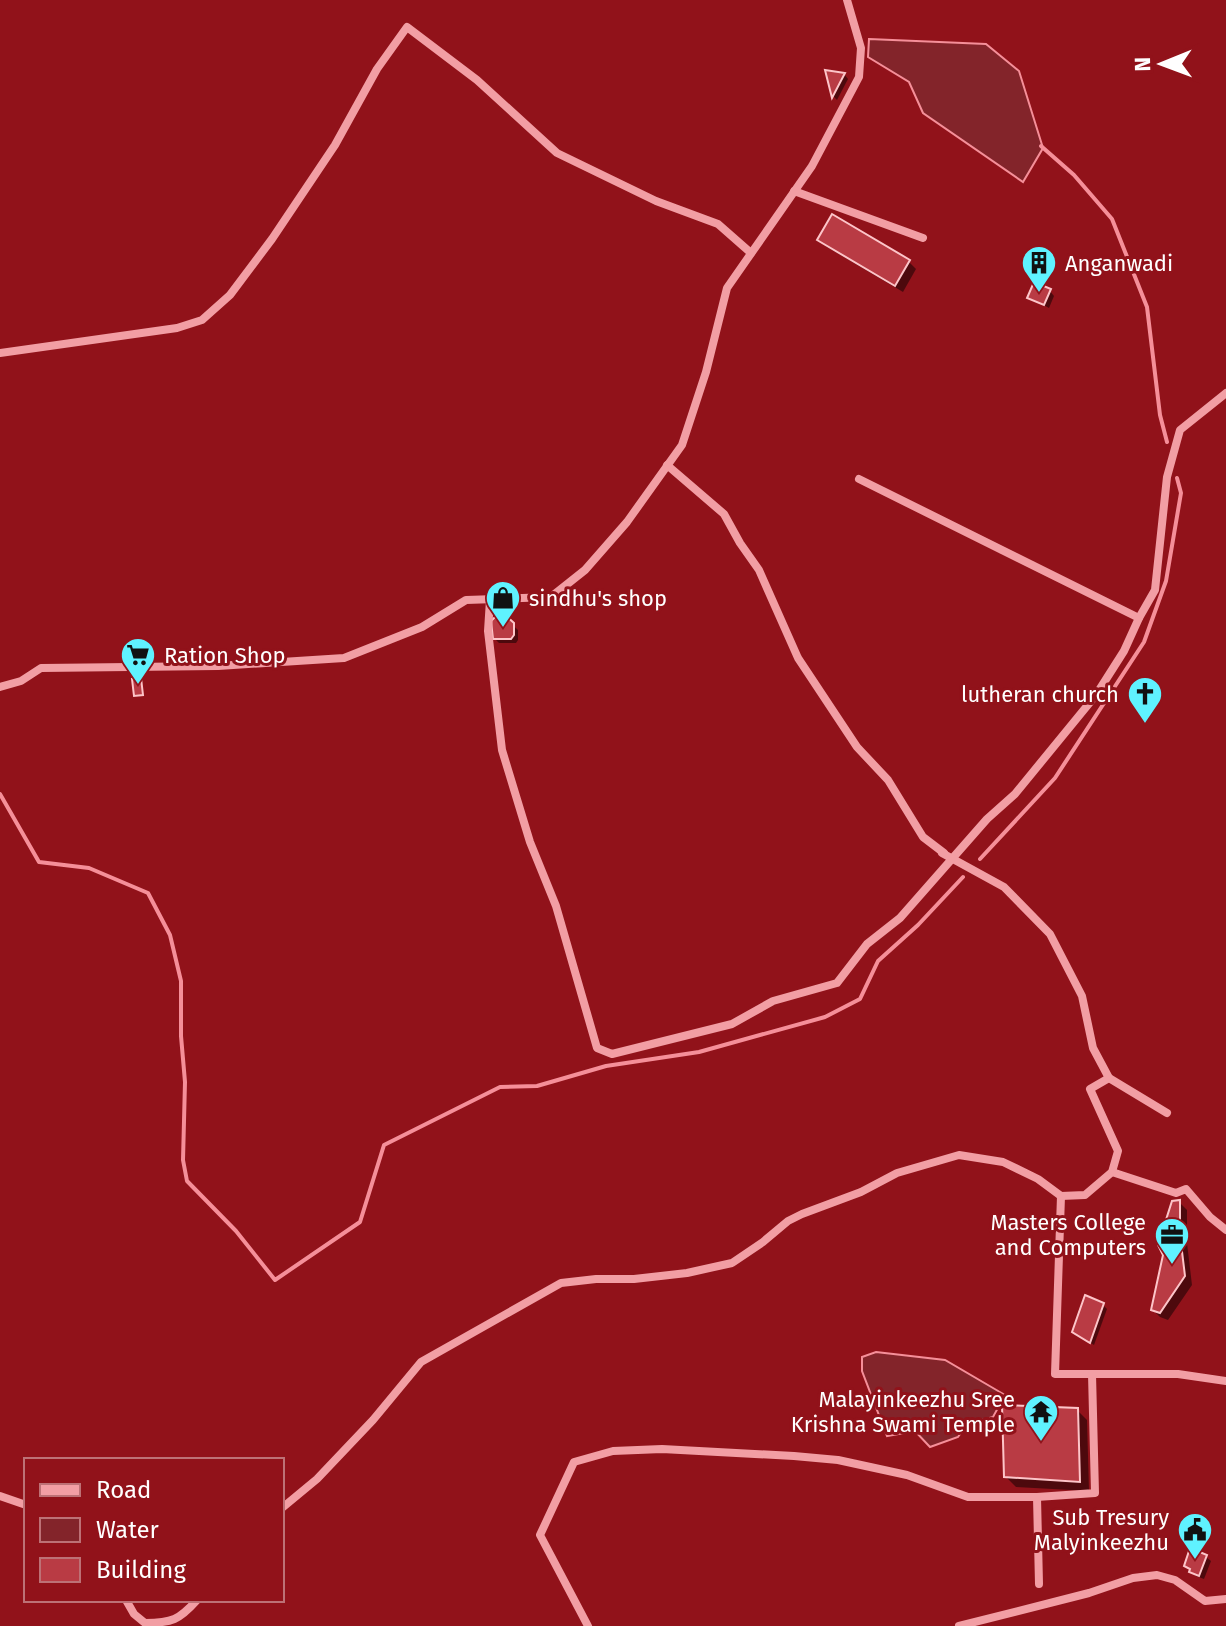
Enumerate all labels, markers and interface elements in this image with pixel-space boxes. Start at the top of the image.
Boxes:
north arrow [1122,24,1202,104]
text: N [1129,57,1156,72]
building icon: Anganwadi [1020,244,1058,294]
place label: Anganwadi [1065,250,1173,277]
shop icon: sindhu's shop [484,579,522,629]
place label: sindhu's shop [529,585,667,612]
supermarket icon: Ration Shop [119,636,157,686]
place label: Ration Shop [164,642,286,669]
church icon: lutheran church [1126,675,1164,725]
place label: lutheran church [961,681,1119,708]
place label: Masters College and Computers [990,1209,1146,1261]
office icon: Masters College and Computers [1153,1216,1191,1266]
place label: Malayinkeezhu Sree Krishna Swami Temple [791,1386,1015,1438]
temple icon: Malayinkeezhu Sree Krishna Swami Temple [1022,1393,1060,1443]
legend [24,1458,284,1602]
text: Road [96,1476,151,1504]
place label: Sub Tresury Malyinkeezhu [1034,1504,1169,1556]
public building icon: Sub Tresury Malyinkeezhu [1176,1511,1214,1561]
text: Water [96,1516,160,1544]
text: Building [96,1556,186,1584]

